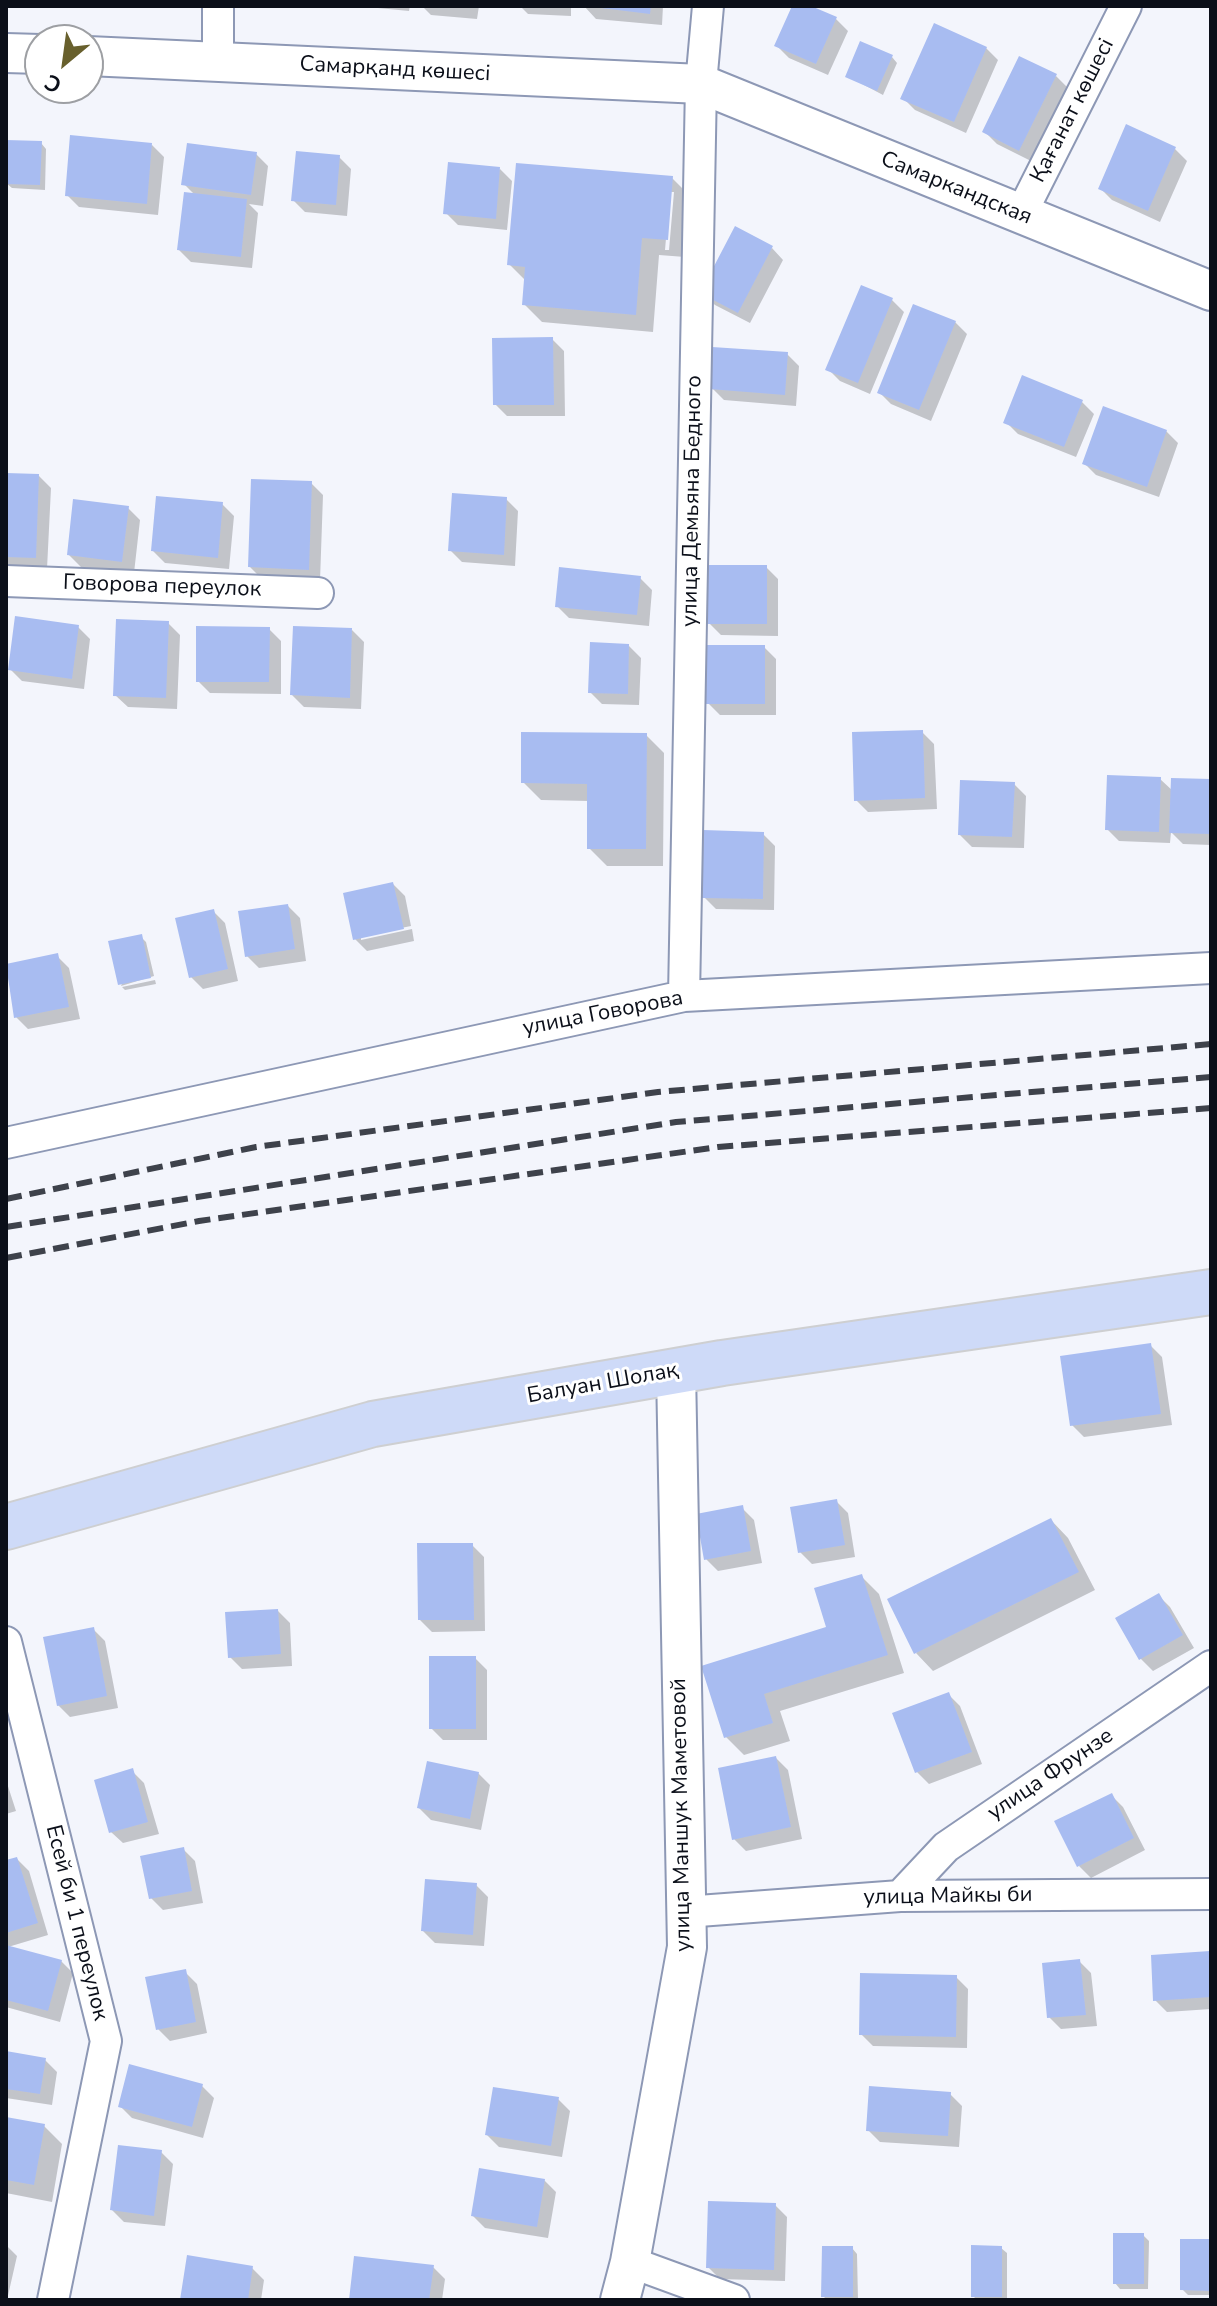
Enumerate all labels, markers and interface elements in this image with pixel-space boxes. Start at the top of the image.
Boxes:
north arrow [24,24,104,104]
street label: Қағанат көшесі [1025,35,1121,187]
street label: Самарқанд көшесі [299,52,491,88]
text: С [40,67,67,100]
street label: Самаркандская [876,147,1036,231]
street label: улица Демьяна Бедного [678,375,708,627]
street label: Говорова переулок [62,570,262,604]
street label: улица Говорова [521,986,685,1042]
street label: Балуан Шолақ [525,1358,681,1410]
street label: улица Маншук Маметовой [666,1678,698,1952]
street label: улица Фрунзе [983,1723,1119,1827]
street label: Есей би 1 переулок [39,1822,113,2024]
street label: улица Майкы би [863,1882,1033,1912]

